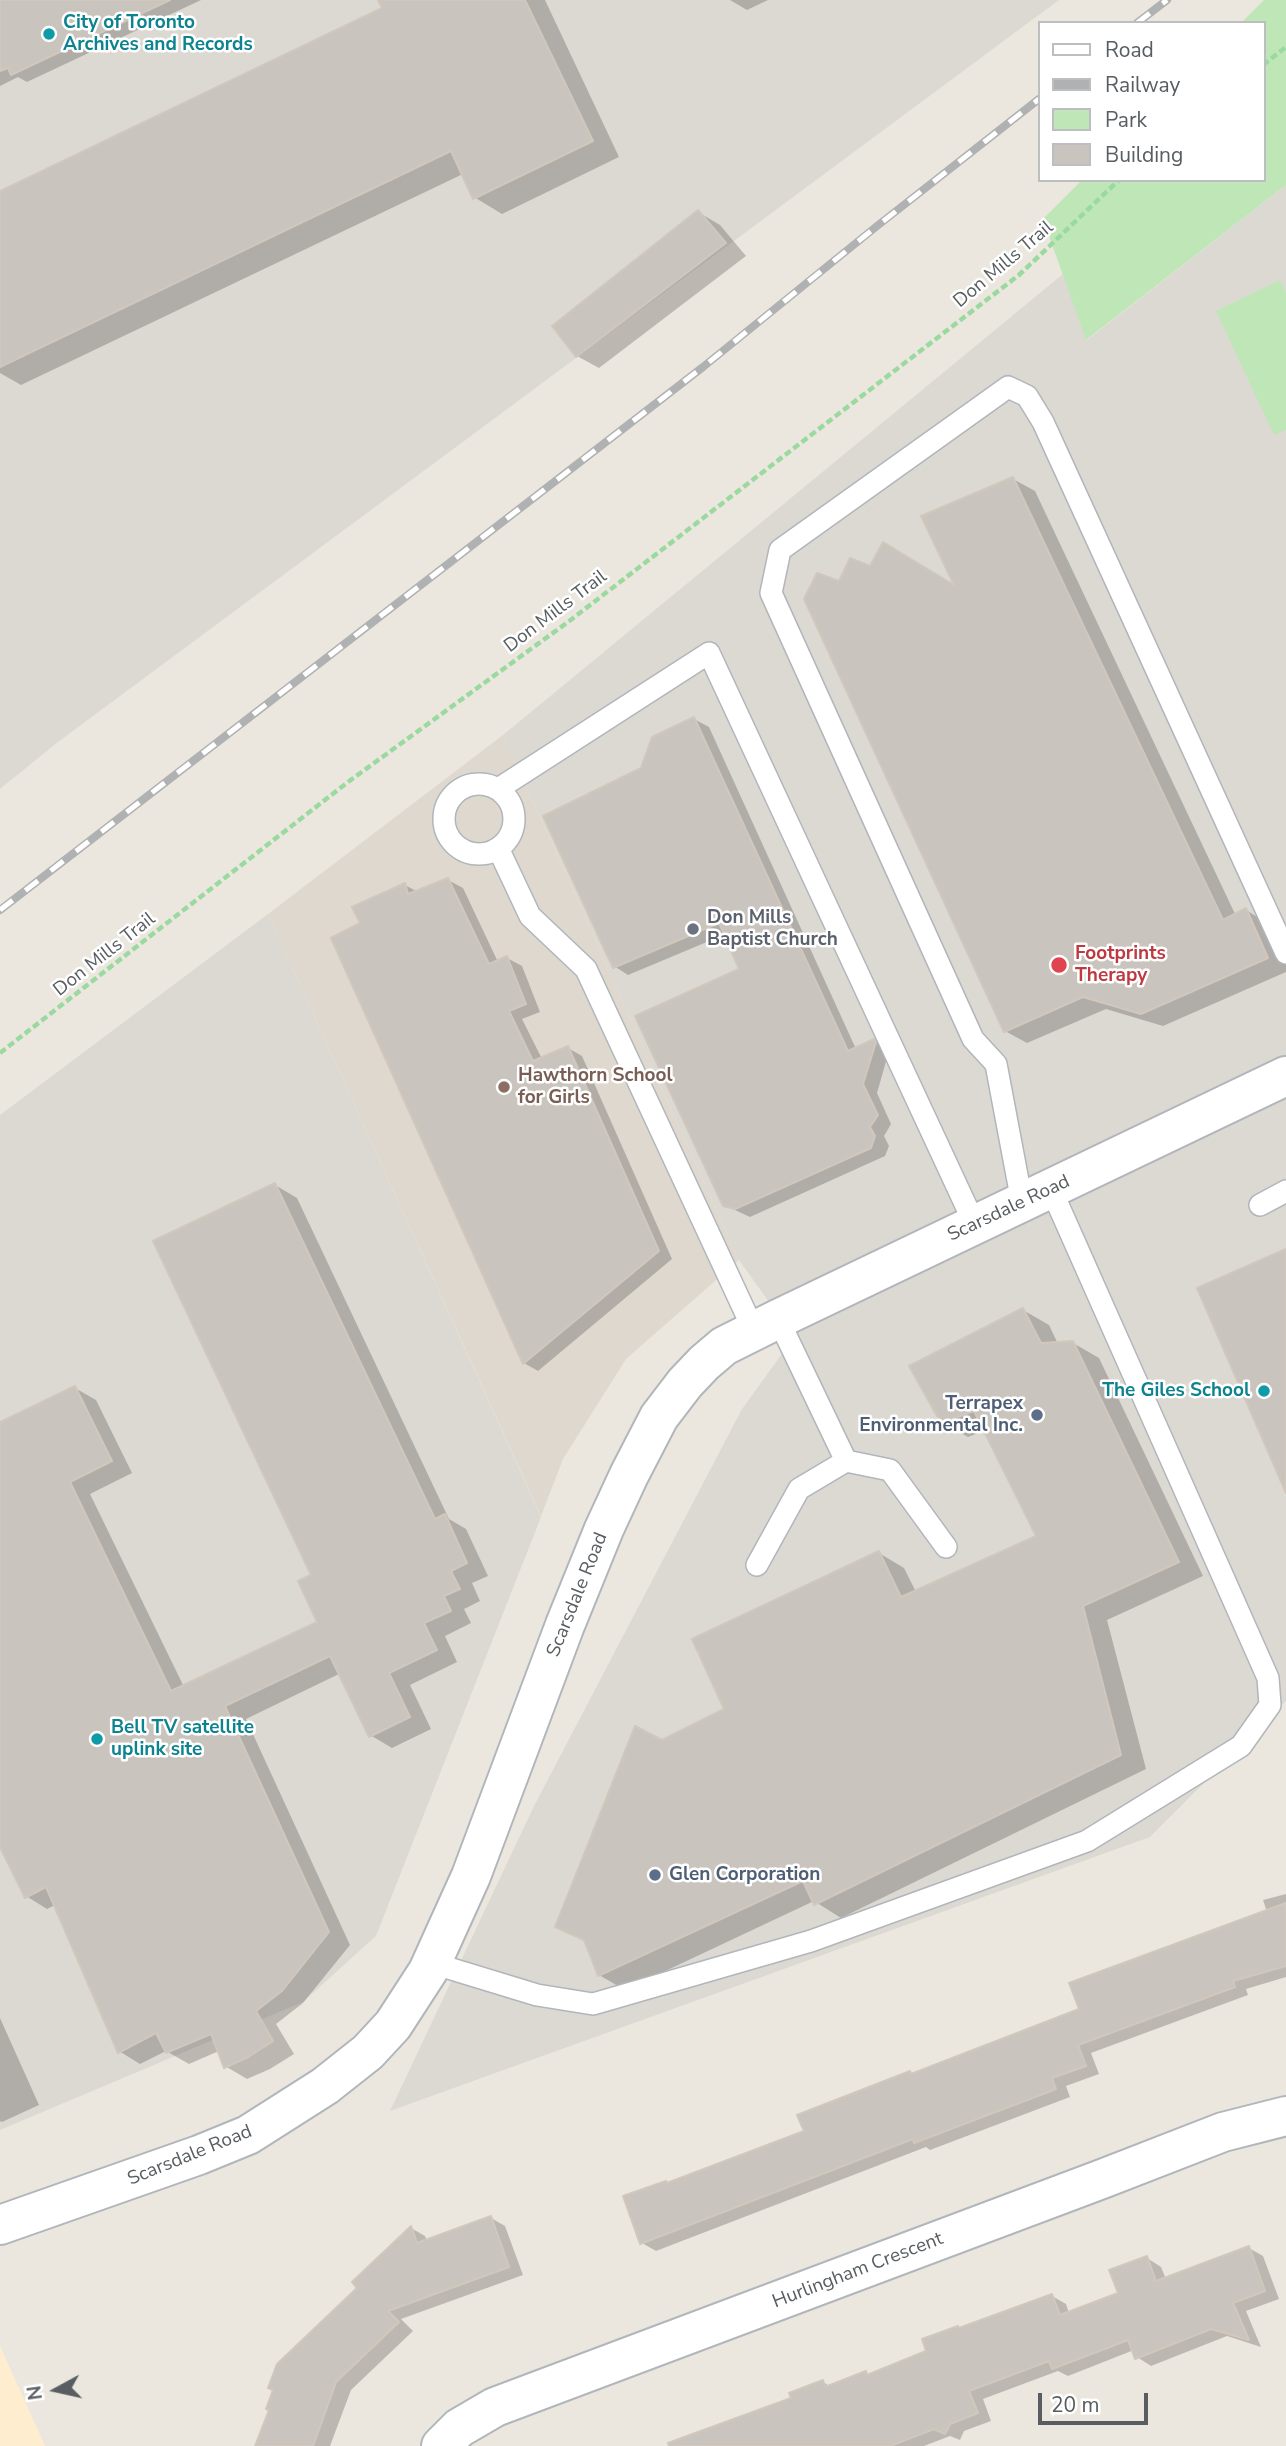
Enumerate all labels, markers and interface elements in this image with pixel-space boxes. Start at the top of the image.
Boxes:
place label: City of Toronto Archives and Records [63,12,253,56]
legend [1038,21,1265,182]
marker: City of Toronto Archives and Records [41,26,57,42]
text: Road [1105,36,1154,64]
text: Railway [1105,71,1180,99]
text: Park [1105,106,1147,134]
text: Building [1105,141,1183,169]
street label: Don Mills Trail [950,217,1058,313]
street label: Don Mills Trail [500,566,612,658]
place label: Don Mills Baptist Church [707,907,838,951]
street label: Don Mills Trail [50,908,160,1002]
marker: Don Mills Baptist Church [685,921,701,937]
place label: Footprints Therapy [1075,943,1166,987]
marker: Footprints Therapy [1049,955,1069,975]
place label: Hawthorn School for Girls [518,1065,673,1109]
marker: Hawthorn School for Girls [496,1079,512,1095]
street label: Scarsdale Road [944,1171,1074,1247]
place label: The Giles School [1102,1380,1250,1402]
marker: The Giles School [1256,1383,1272,1399]
place label: Terrapex Environmental Inc. [859,1393,1023,1437]
marker: Terrapex Environmental Inc. [1029,1407,1045,1423]
street label: Scarsdale Road [543,1529,613,1661]
place label: Bell TV satellite uplink site [111,1717,254,1761]
marker: Bell TV satellite uplink site [89,1731,105,1747]
place label: Glen Corporation [669,1864,820,1886]
marker: Glen Corporation [647,1867,663,1883]
street label: Scarsdale Road [124,2121,256,2191]
street label: Hurlingham Crescent [770,2228,946,2314]
north arrow [21,2355,91,2425]
scale bar [1041,2380,1151,2424]
text: N [21,2384,49,2402]
text: 20 m [1051,2391,1100,2419]

